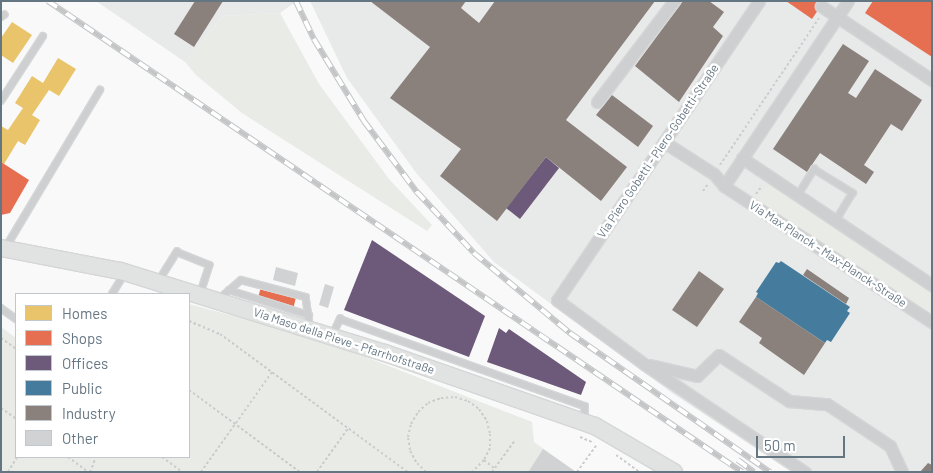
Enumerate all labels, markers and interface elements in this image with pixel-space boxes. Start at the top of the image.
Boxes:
street label: Via Piero Gobetti - Piero-Gobetti-Straße [594,61,722,241]
street label: Via Max Planck - Max-Planck-Straße [747,198,909,310]
legend [15,293,190,458]
text: Homes [62,304,107,322]
street label: Via Maso della Pieve - Pfarrhofstraße [252,305,436,377]
text: Shops [62,329,102,347]
text: Offices [62,354,108,372]
text: Public [62,379,102,397]
text: Industry [62,404,116,422]
scale bar [758,426,847,458]
text: Other [62,429,98,447]
text: 50 m [764,436,796,454]

